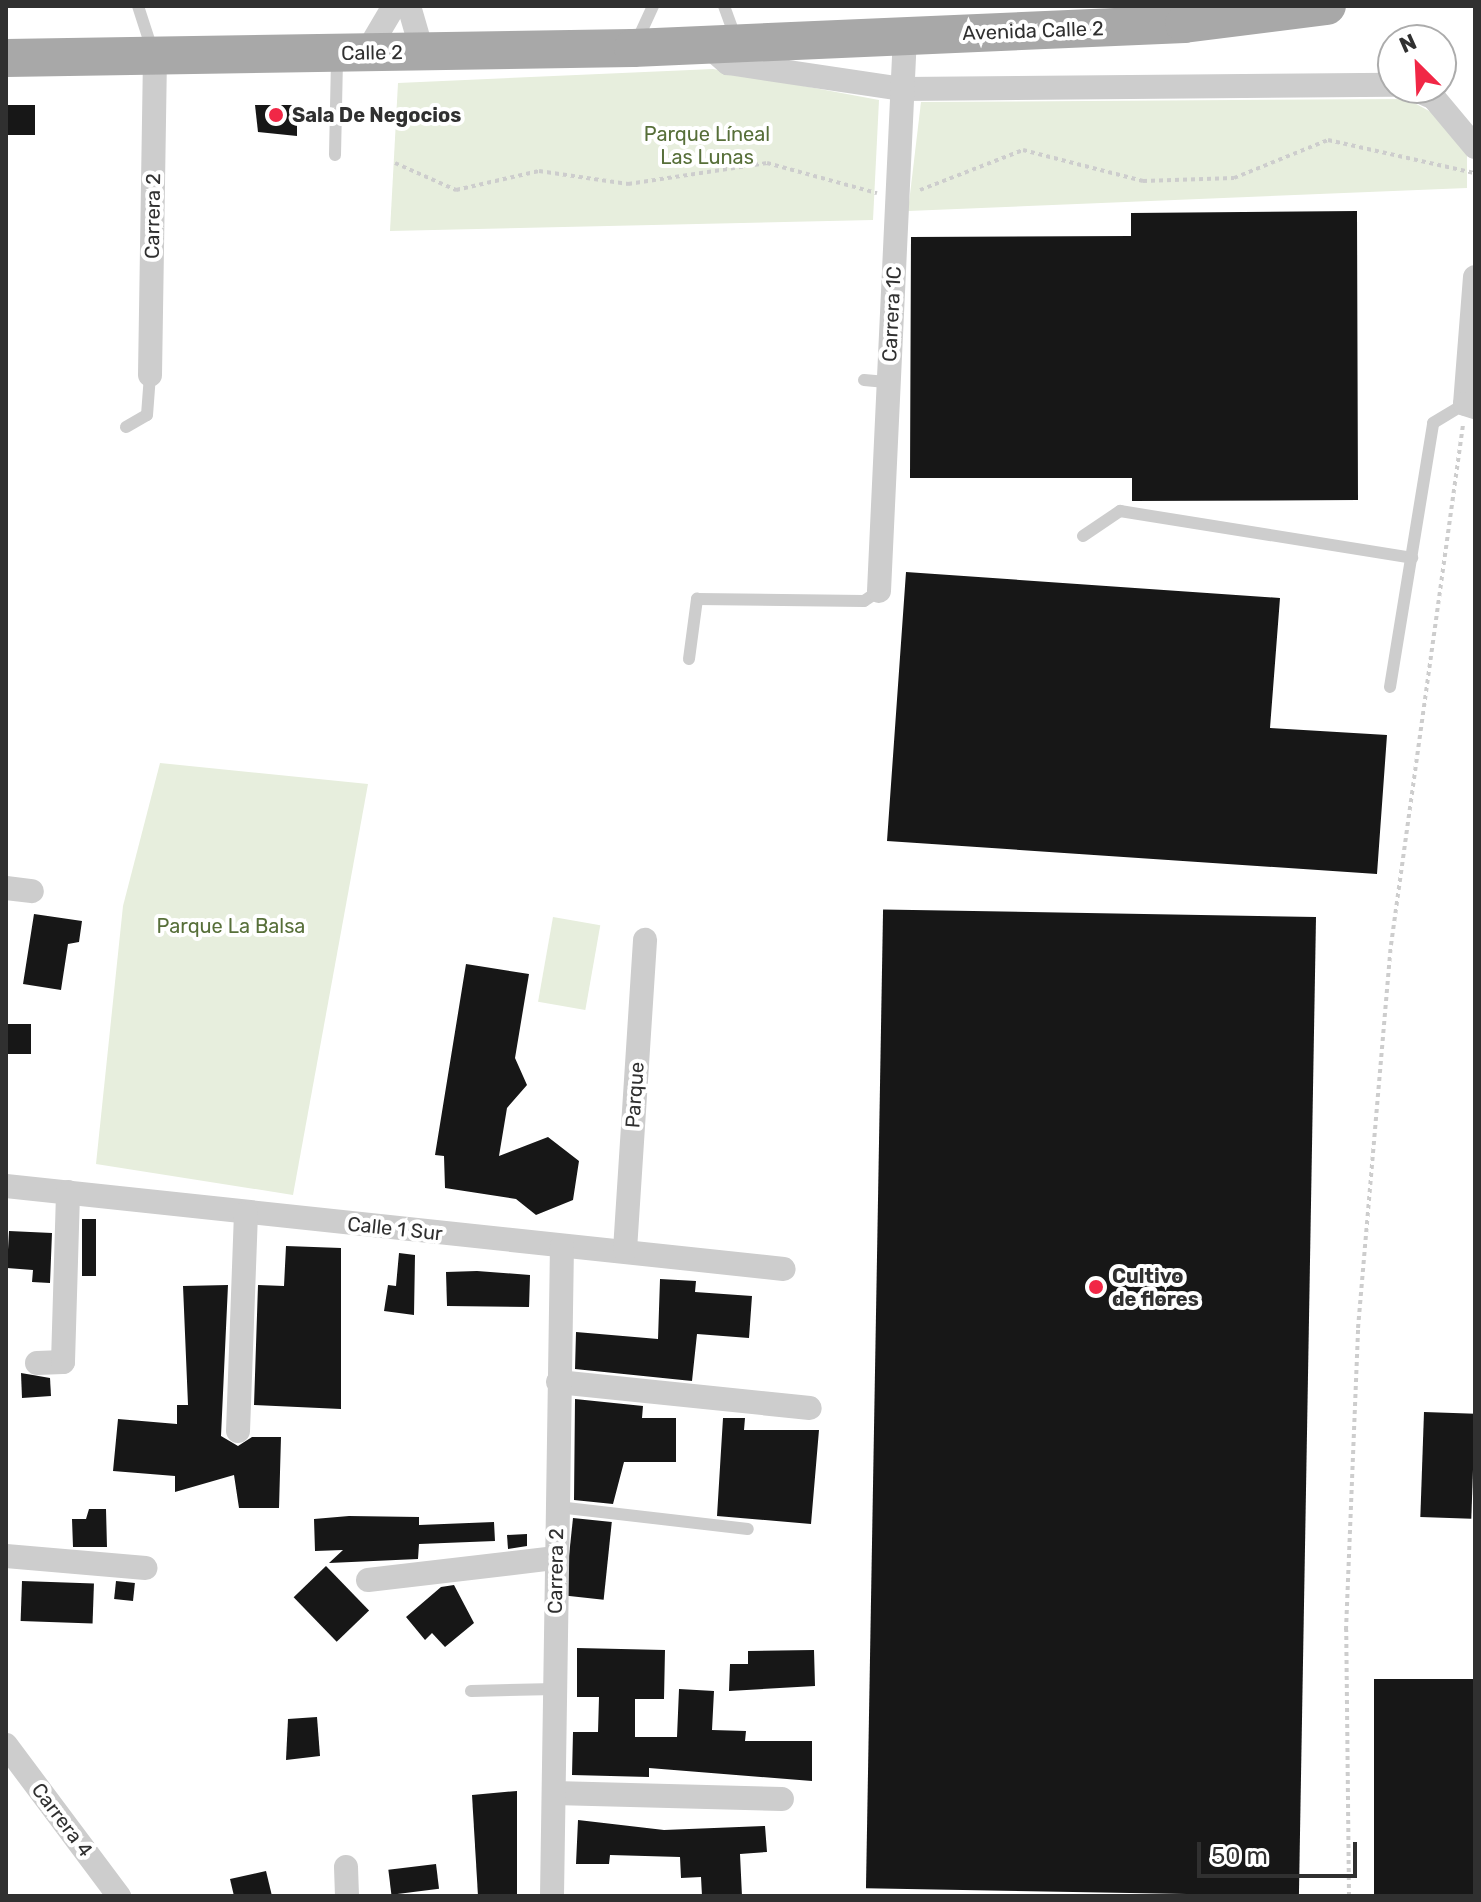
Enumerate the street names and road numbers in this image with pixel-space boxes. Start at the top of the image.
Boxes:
street label: Avenida Calle 2 [962,17,1104,45]
street label: Calle 2 [341,40,403,66]
street label: Carrera 2 [140,173,166,259]
street label: Carrera 1C [878,266,906,362]
street label: Parque [621,1061,649,1129]
street label: Calle 1 Sur [346,1212,444,1246]
street label: Carrera 2 [543,1528,569,1614]
street label: Carrera 4 [26,1778,98,1862]

